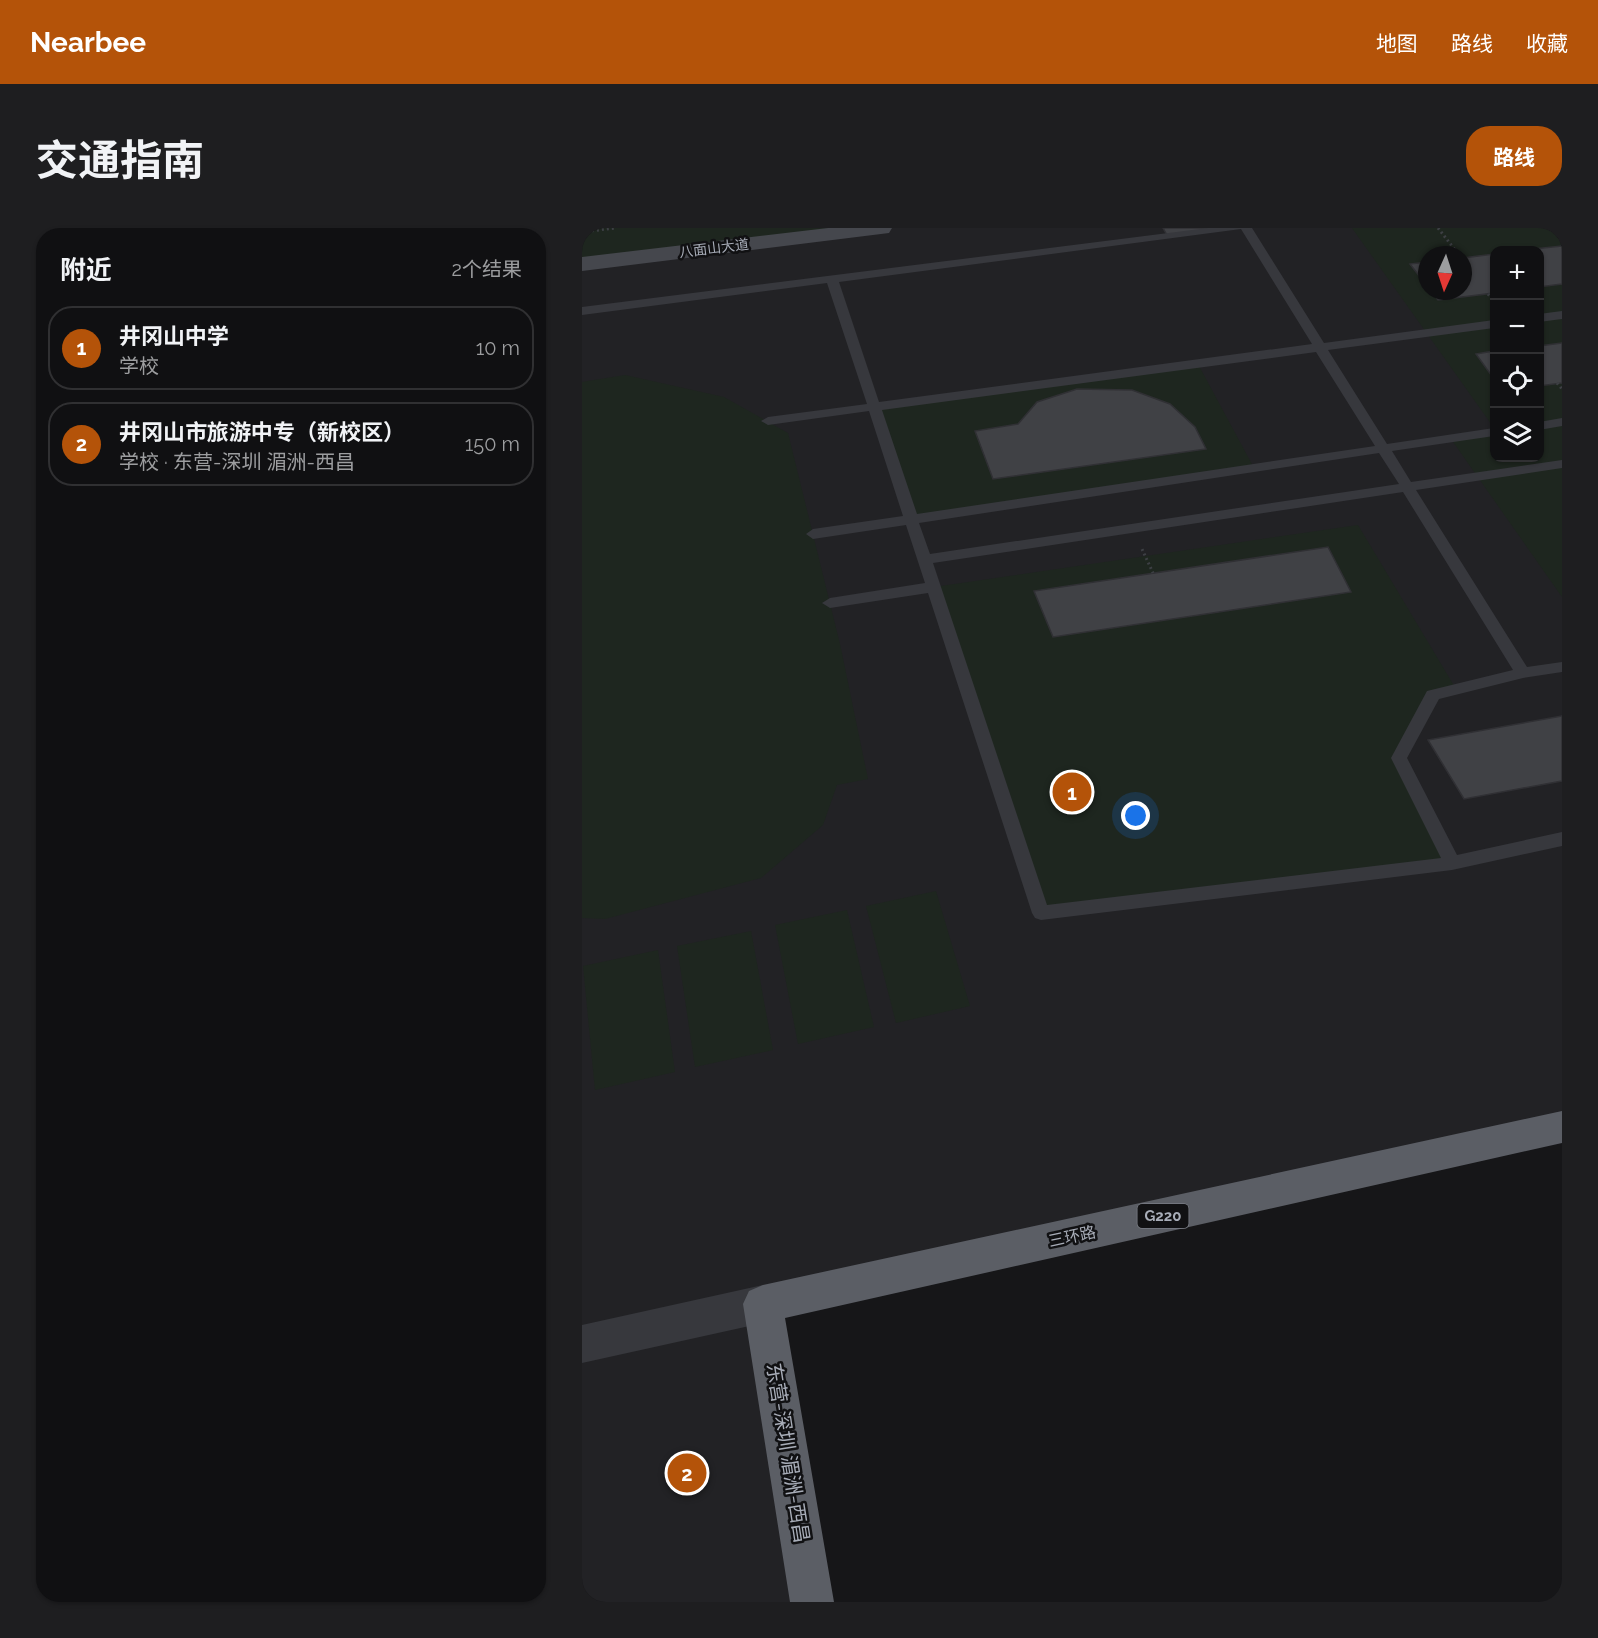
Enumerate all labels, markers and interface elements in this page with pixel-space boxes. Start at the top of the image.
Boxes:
text: Nearbee [30,26,146,59]
text: 地图 [1376,31,1418,56]
text: 路线 [1451,31,1493,56]
text: 收藏 [1526,31,1568,56]
button: 路线 [1466,126,1562,186]
text: 交通指南 [36,136,204,185]
street label: 八面山大道 [678,236,750,260]
north arrow [1418,246,1472,300]
map controls [1490,246,1544,462]
button: + [1490,246,1544,300]
text: 附近 [60,255,112,285]
text: 2个结果 [452,257,522,281]
button: − [1490,300,1544,354]
text: 井冈山中学 [119,323,229,349]
text: 1 [77,336,86,360]
text: 10 m [476,336,520,360]
text: 学校 [119,354,159,378]
button: locate [1490,354,1544,408]
button: layers [1490,408,1544,462]
text: 井冈山市旅游中专（新校区） [119,419,405,445]
text: 2 [76,432,87,456]
text: 150 m [465,432,520,456]
text: 学校 · 东营-深圳 湄洲-西昌 [119,450,355,474]
pin: 1 [1052,770,1092,814]
your location [1121,801,1150,830]
road number: G220 [1138,1204,1188,1228]
street label: 三环路 [1047,1222,1098,1251]
street label: 东营-深圳 湄洲-西昌 [762,1361,814,1545]
pin: 2 [668,1450,706,1496]

